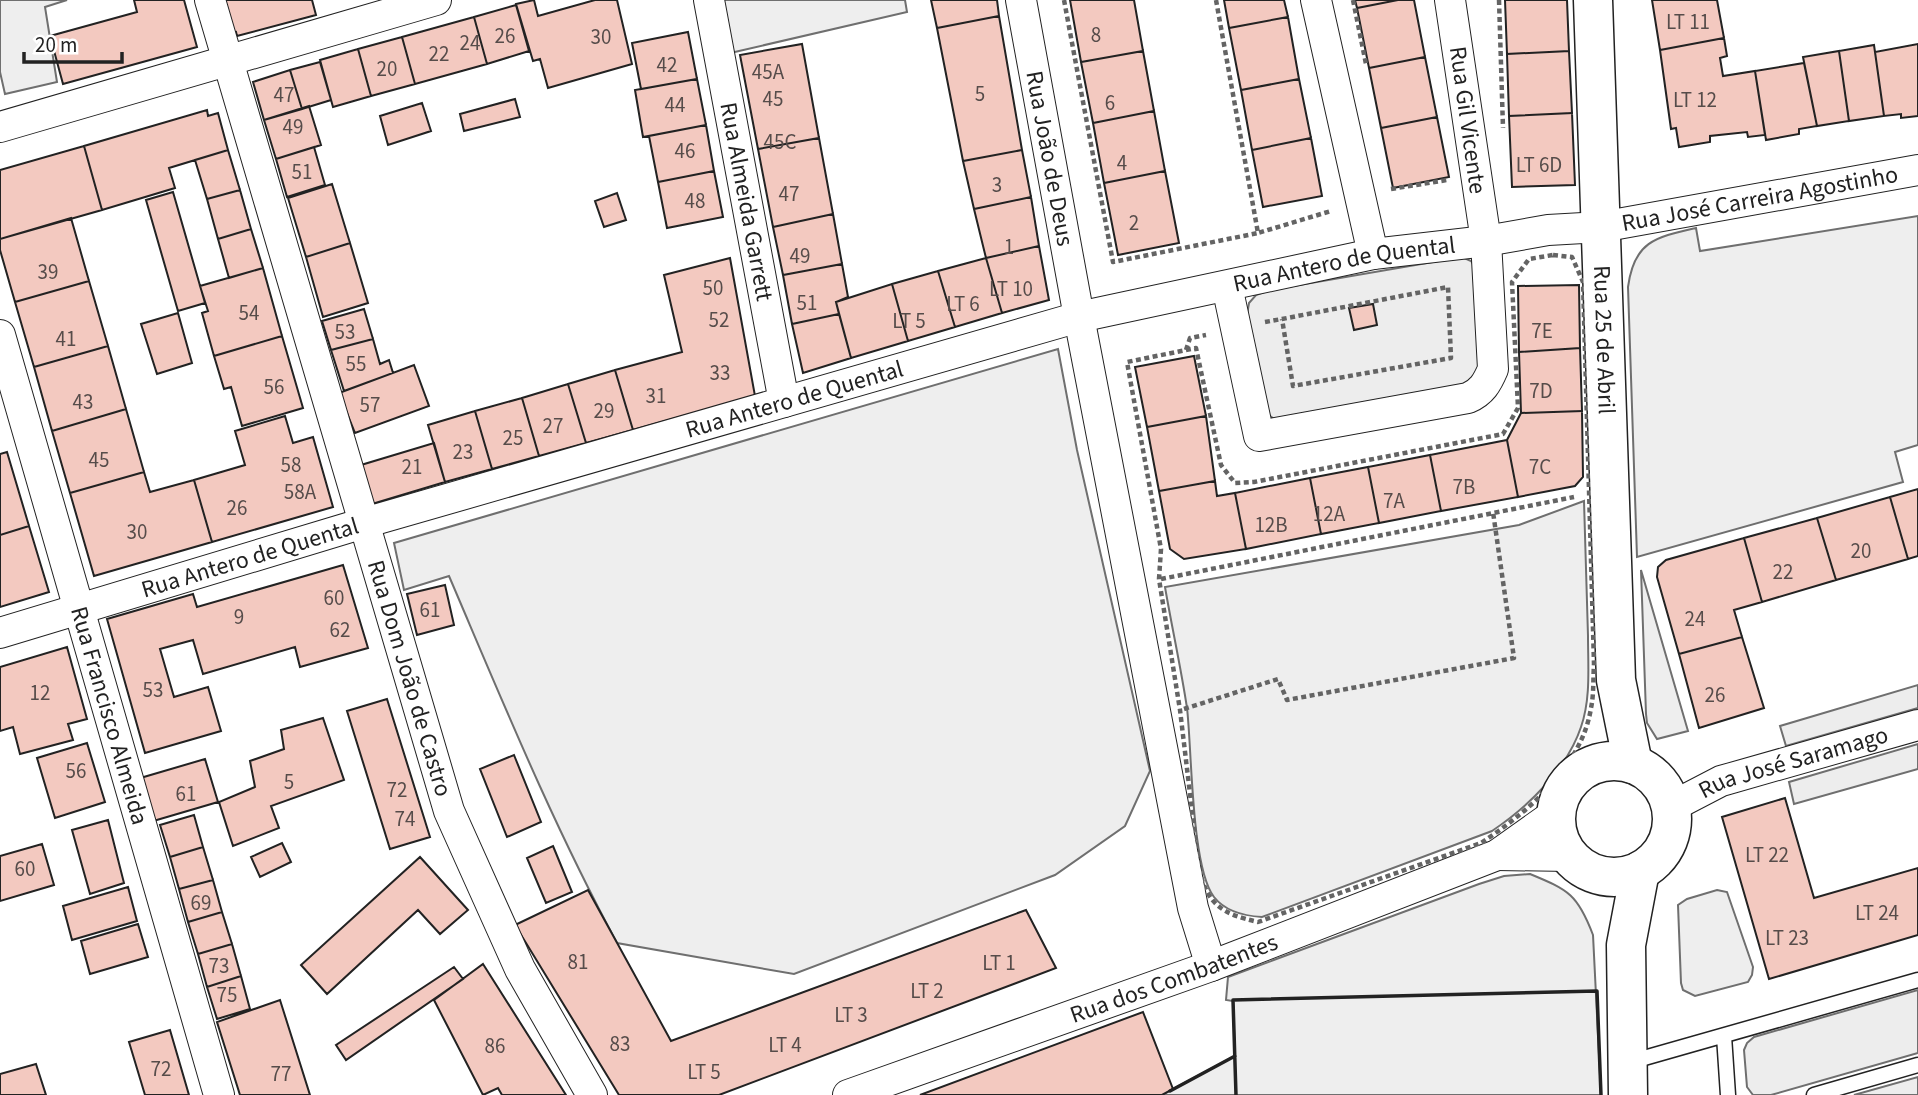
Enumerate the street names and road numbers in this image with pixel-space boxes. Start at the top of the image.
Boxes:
street label: Rua Gil Vicente [1440,44,1495,196]
street label: Rua João de Deus [1016,68,1083,249]
street label: Rua Almeida Garrett [710,99,782,304]
street label: Rua José Carreira Agostinho [1619,157,1901,241]
street label: Rua Antero de Quental [1230,228,1457,302]
street label: Rua 25 de Abril [1584,265,1624,415]
street label: Rua Antero de Quental [681,352,908,448]
street label: Rua Antero de Quental [137,509,363,607]
street label: Rua Dom João de Castro [358,556,461,801]
street label: Rua Francisco Almeida [61,602,157,829]
street label: Rua José Saramago [1692,717,1892,808]
street label: Rua dos Combatentes [1065,925,1283,1033]

